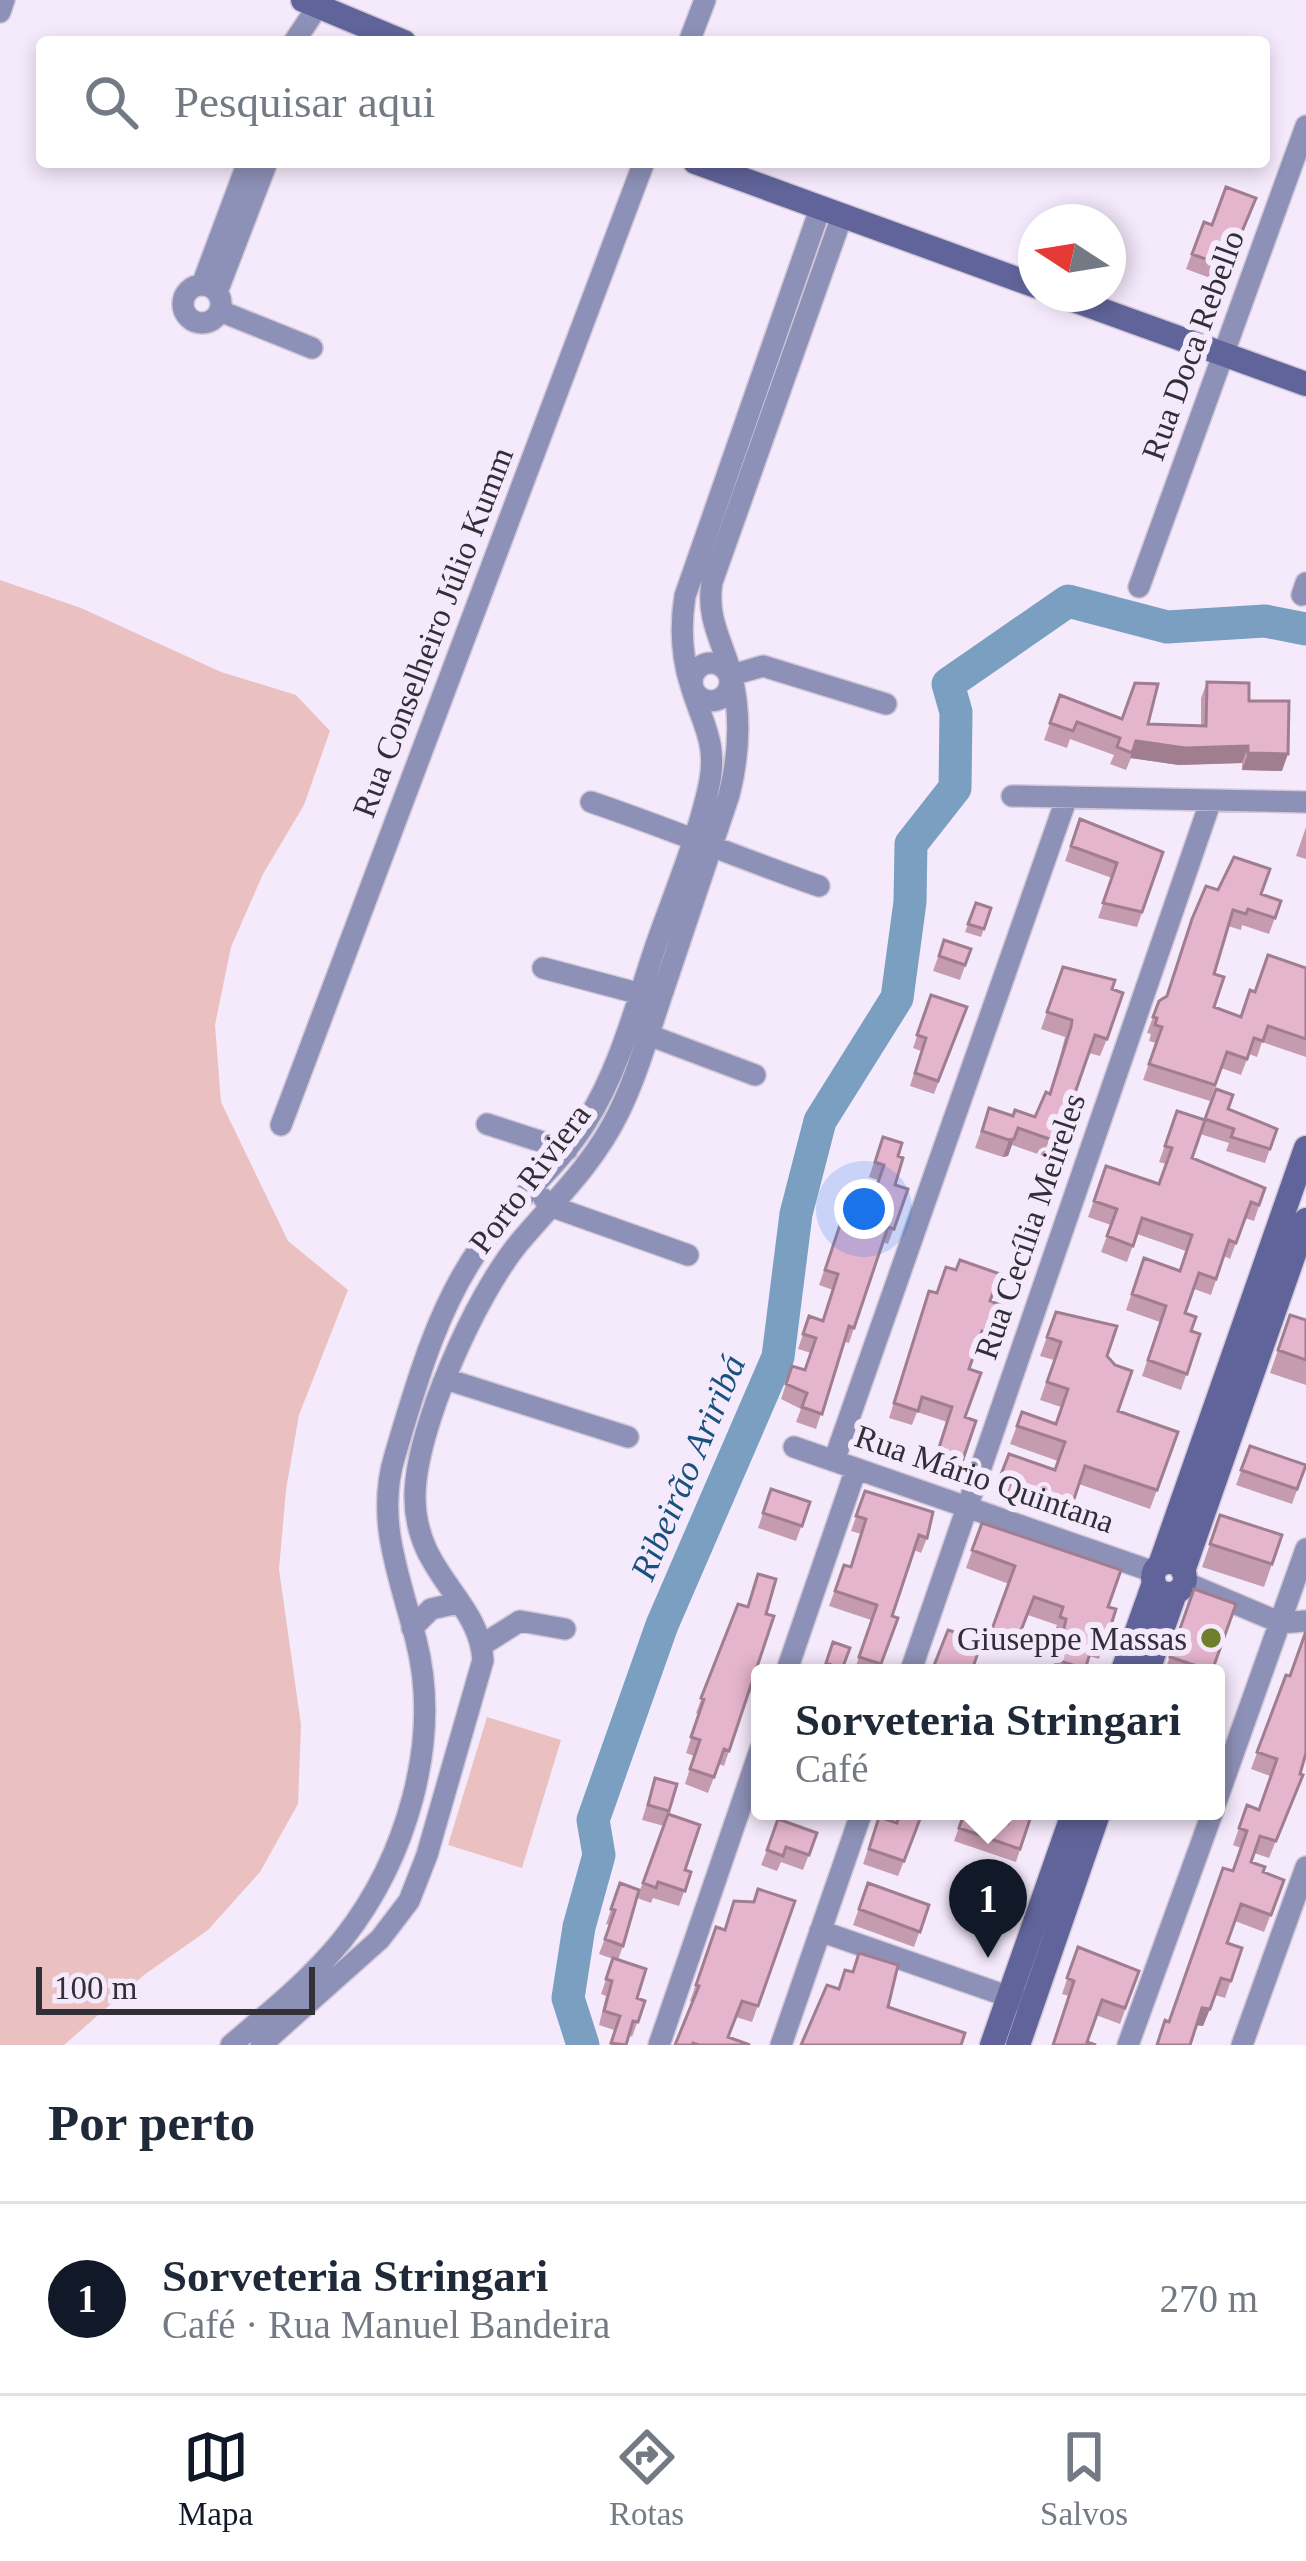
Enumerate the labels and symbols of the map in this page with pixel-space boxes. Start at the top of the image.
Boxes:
north arrow [1018,204,1126,312]
street label: Rua Doca Rebello [1135,226,1251,465]
street label: Rua Conselheiro Júlio Kumm [346,442,520,822]
street label: Rua Cecília Meireles [968,1089,1092,1364]
street label: Porto Riviera [462,1097,598,1260]
your location [834,1179,894,1239]
water label: Ribeirão Ariribá [622,1349,753,1587]
street label: Rua Mário Quintana [851,1418,1119,1540]
place label: Giuseppe Massas [957,1621,1187,1657]
marker: Giuseppe Massas [1198,1625,1224,1651]
pin: 1 [949,1859,1027,1958]
scale bar [36,1961,315,2014]

